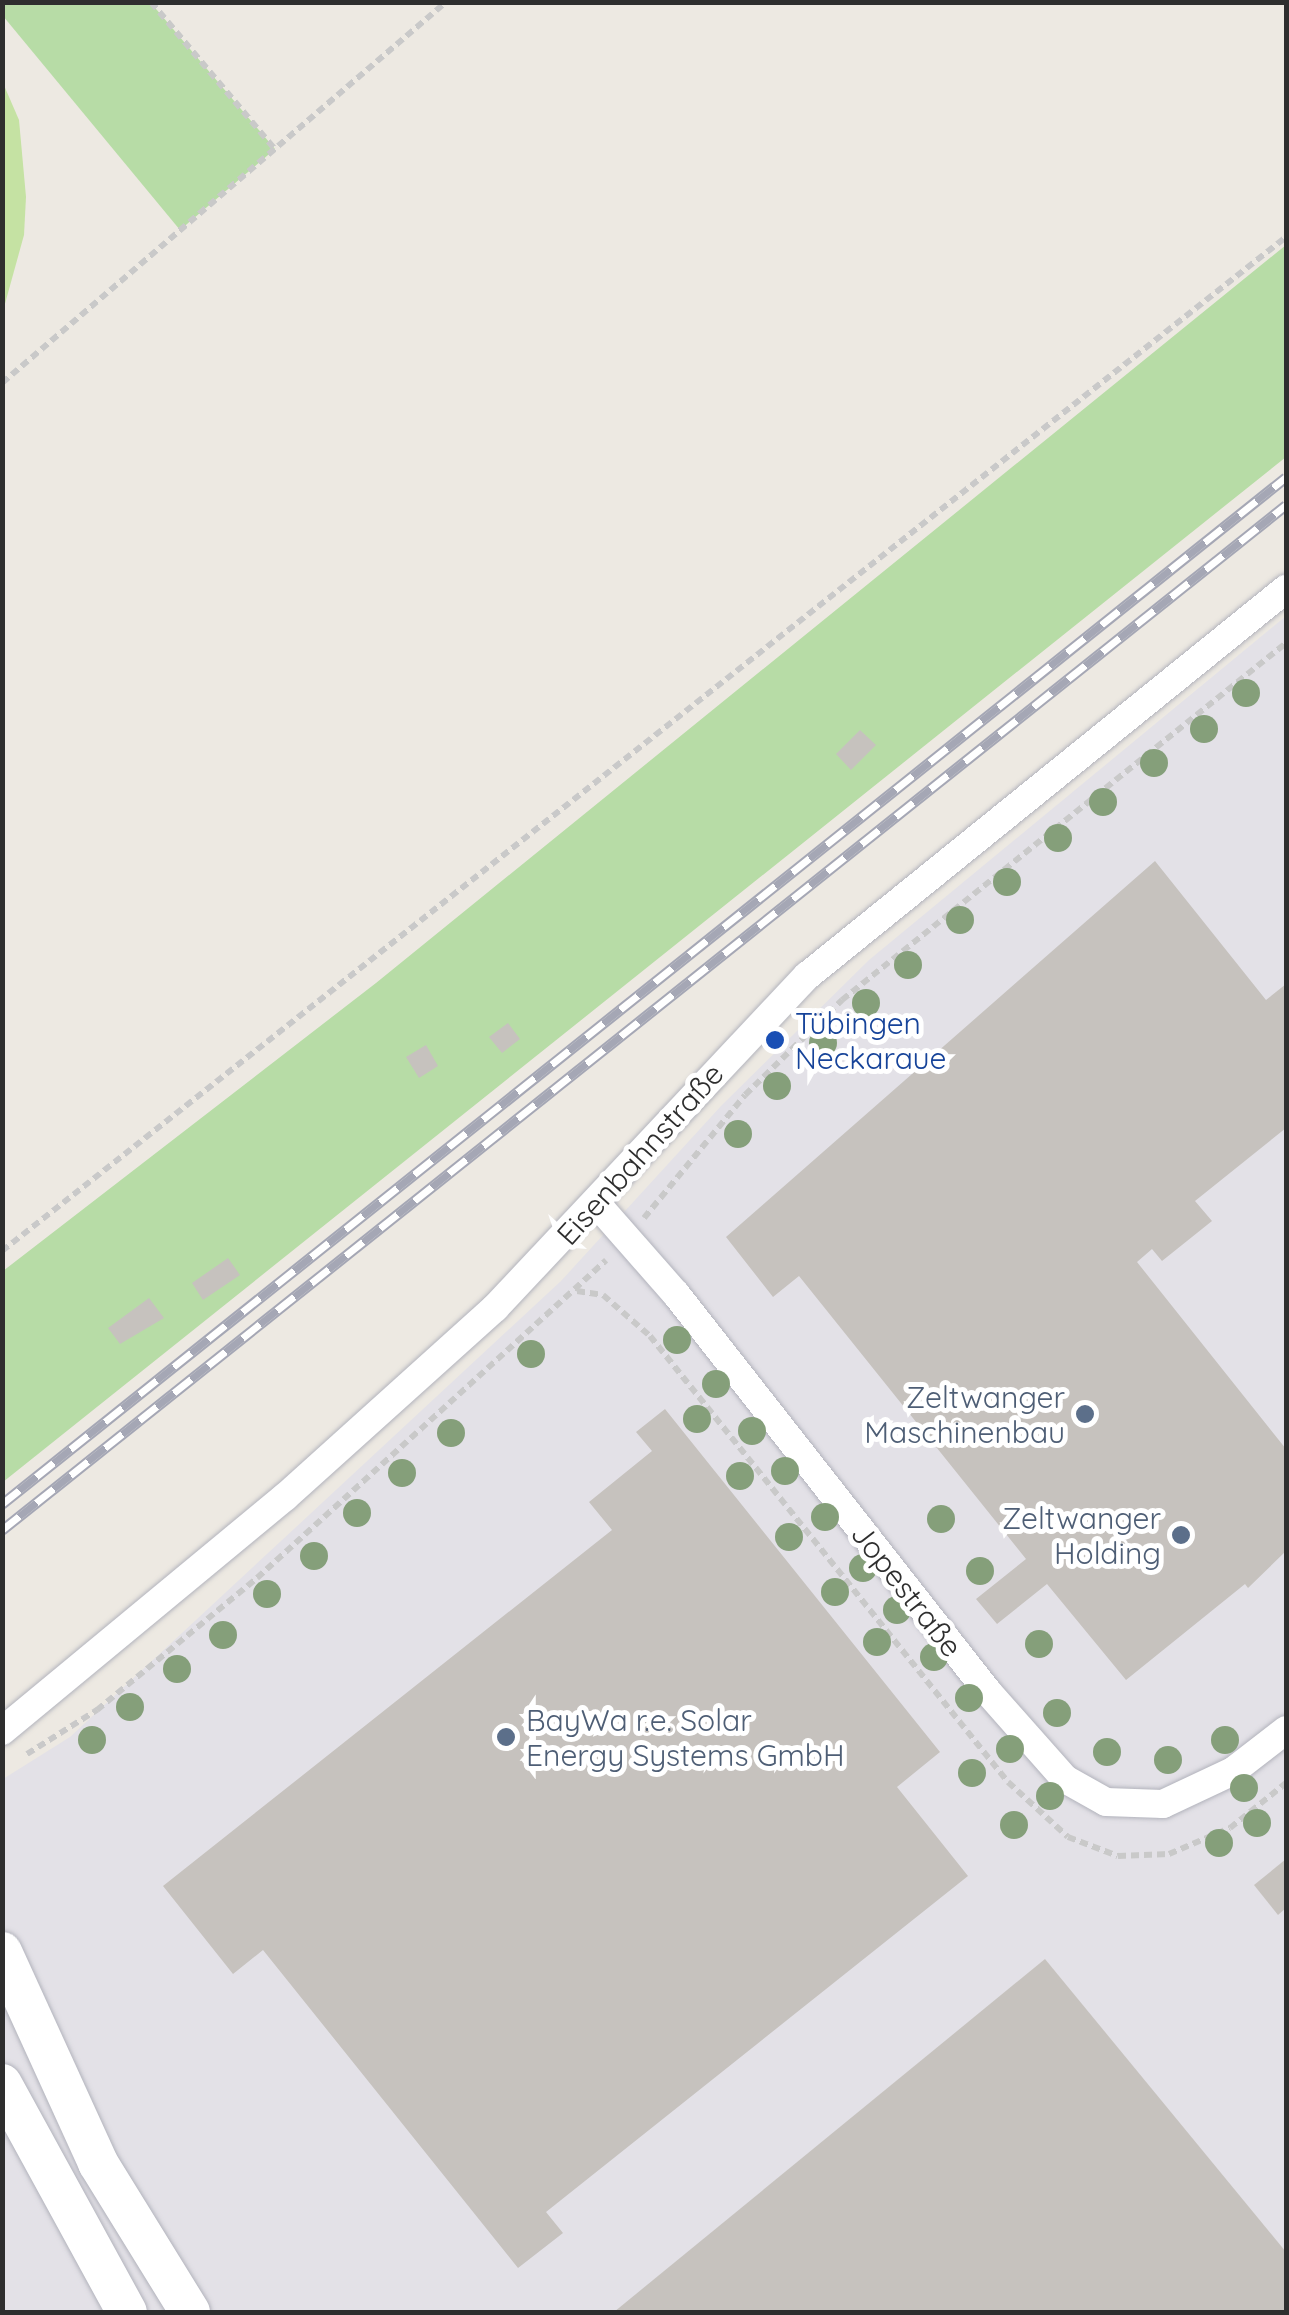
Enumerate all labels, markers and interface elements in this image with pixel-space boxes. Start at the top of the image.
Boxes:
place label: Tübingen Neckaraue [795,1005,947,1076]
marker: Tübingen Neckaraue [764,1029,786,1051]
street label: Eisenbahnstraße [549,1056,731,1252]
place label: Zeltwanger Maschinenbau [864,1379,1065,1450]
marker: Zeltwanger Maschinenbau [1074,1403,1096,1425]
place label: Zeltwanger Holding [1002,1500,1161,1570]
street label: Jopestraße [844,1516,970,1664]
marker: Zeltwanger Holding [1170,1524,1192,1546]
place label: BayWa r.e. Solar Energy Systems GmbH [526,1702,845,1772]
marker: BayWa r.e. Solar Energy Systems GmbH [495,1726,517,1748]

